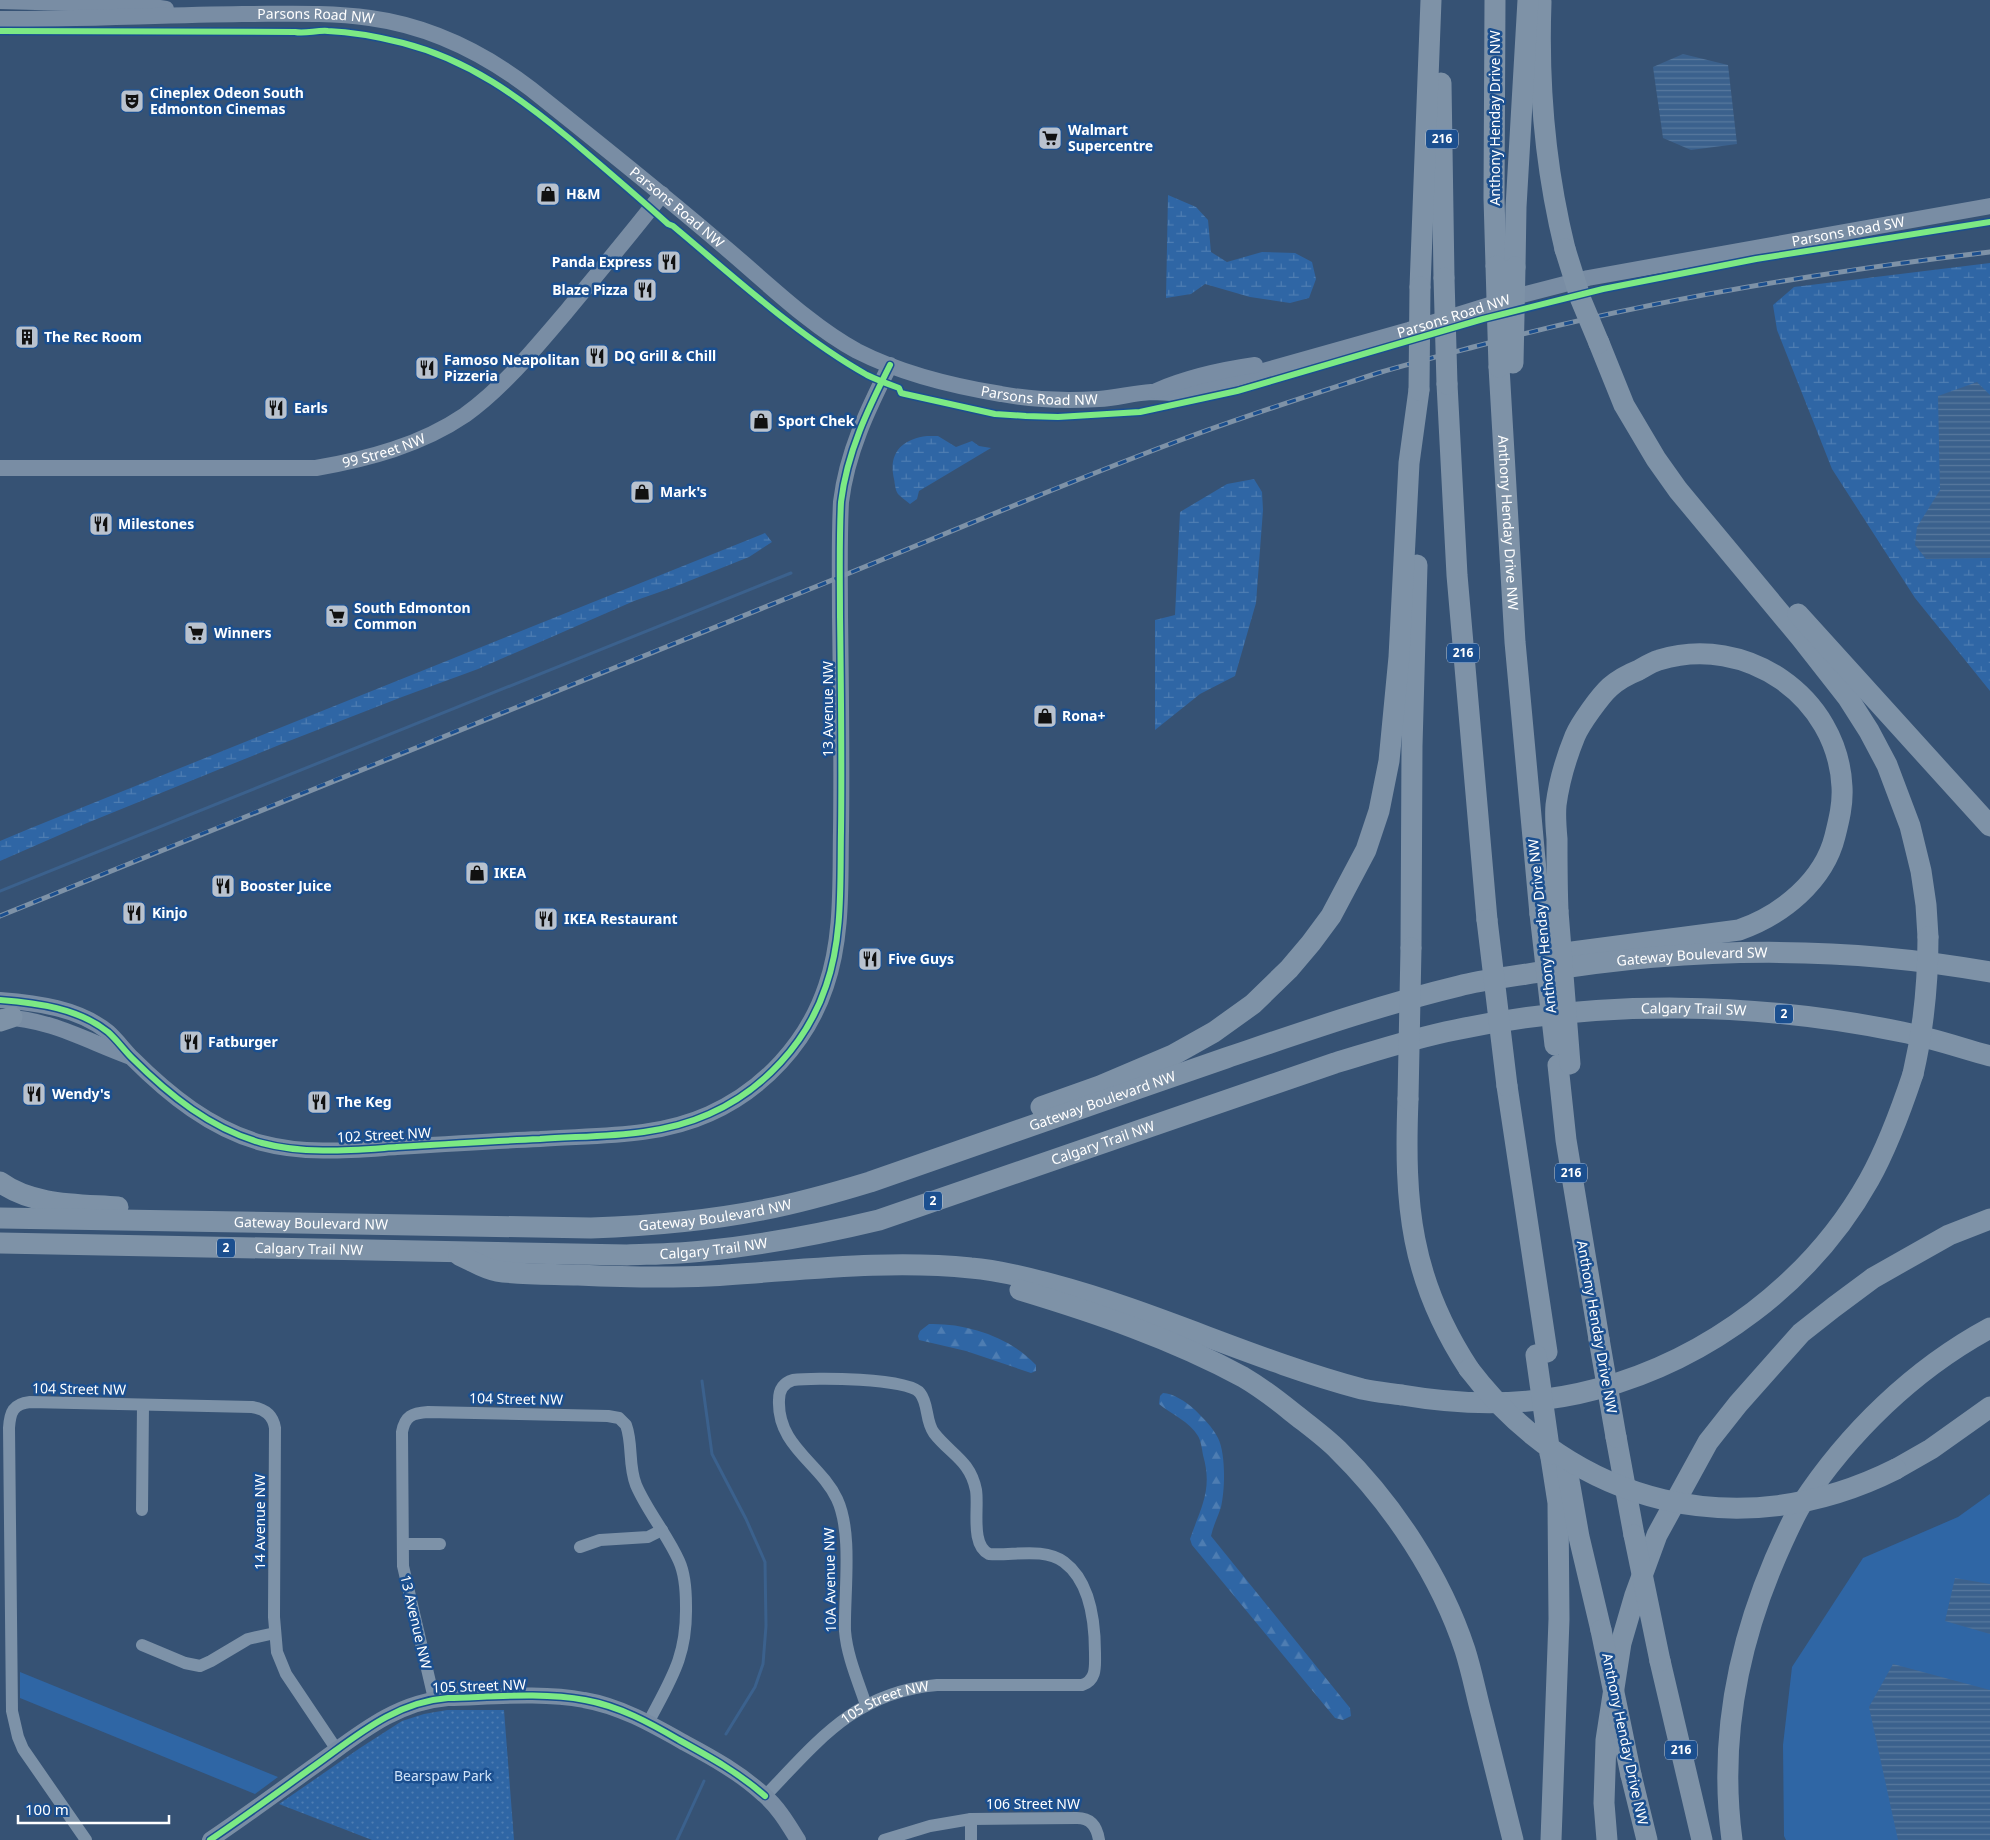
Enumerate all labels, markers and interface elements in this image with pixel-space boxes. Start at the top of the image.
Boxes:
street label: Parsons Road NW [257,4,376,28]
street label: Anthony Henday Drive NW [1485,30,1504,206]
place label: Cineplex Odeon South Edmonton Cinemas [150,83,304,118]
theatre icon: Cineplex Odeon South Edmonton Cinemas [119,88,145,114]
place label: Walmart Supercentre [1068,120,1153,155]
supermarket icon: Walmart Supercentre [1037,125,1063,151]
road number: 216 [1426,130,1458,148]
street label: Parsons Road NW [626,162,729,252]
shop icon: H&M [535,181,561,207]
place label: H&M [566,184,600,203]
street label: Parsons Road SW [1790,211,1906,250]
restaurant icon: Panda Express [656,249,682,275]
place label: Panda Express [552,252,652,271]
restaurant icon: Blaze Pizza [632,277,658,303]
place label: Blaze Pizza [552,280,628,299]
street label: Parsons Road NW [1395,289,1512,342]
building icon: The Rec Room [14,324,40,350]
place label: The Rec Room [44,327,142,346]
restaurant icon: DQ Grill & Chill [584,343,610,369]
place label: DQ Grill & Chill [614,346,716,365]
place label: Famoso Neapolitan Pizzeria [444,350,580,385]
restaurant icon: Famoso Neapolitan Pizzeria [414,355,440,381]
street label: Parsons Road NW [979,381,1098,409]
restaurant icon: Earls [263,395,289,421]
place label: Earls [294,398,328,417]
shop icon: Sport Chek [748,408,774,434]
place label: Sport Chek [778,411,855,430]
street label: 99 Street NW [340,428,428,472]
street label: Anthony Henday Drive NW [1494,435,1523,611]
shop icon: Mark's [629,479,655,505]
place label: Mark's [660,482,707,501]
restaurant icon: Milestones [88,511,114,537]
place label: Milestones [118,514,194,533]
place label: South Edmonton Common [354,598,471,633]
supermarket icon: South Edmonton Common [324,603,350,629]
supermarket icon: Winners [183,620,209,646]
place label: Winners [214,623,272,642]
road number: 216 [1447,644,1479,662]
street label: 13 Avenue NW [818,661,837,757]
shop icon: Rona+ [1032,703,1058,729]
place label: Rona+ [1062,706,1105,725]
street label: Anthony Henday Drive NW [1523,838,1560,1014]
shop icon: IKEA [464,860,490,886]
place label: IKEA [494,863,527,882]
restaurant icon: Booster Juice [210,873,236,899]
place label: Booster Juice [240,876,332,895]
restaurant icon: Kinjo [121,900,147,926]
place label: Kinjo [152,903,188,922]
restaurant icon: IKEA Restaurant [533,906,559,932]
place label: IKEA Restaurant [564,909,678,928]
street label: Gateway Boulevard SW [1615,942,1768,970]
restaurant icon: Five Guys [857,946,883,972]
place label: Five Guys [888,949,954,968]
street label: Calgary Trail SW [1641,998,1747,1020]
road number: 2 [1775,1004,1793,1024]
restaurant icon: Fatburger [178,1029,204,1055]
place label: Fatburger [208,1032,278,1051]
street label: Gateway Boulevard NW [1026,1066,1178,1135]
restaurant icon: Wendy's [21,1081,47,1107]
place label: Wendy's [52,1084,110,1103]
restaurant icon: The Keg [306,1089,332,1115]
place label: The Keg [336,1092,392,1111]
street label: Calgary Trail NW [1048,1116,1157,1169]
street label: 102 Street NW [337,1123,431,1146]
road number: 216 [1555,1164,1587,1182]
road number: 2 [924,1192,942,1210]
street label: Gateway Boulevard NW [638,1194,793,1235]
street label: Gateway Boulevard NW [234,1212,388,1234]
street label: Calgary Trail NW [659,1233,769,1263]
road number: 2 [217,1238,235,1258]
street label: Calgary Trail NW [255,1238,363,1259]
street label: Anthony Henday Drive NW [1573,1239,1622,1415]
street label: 104 Street NW [32,1378,126,1399]
street label: 104 Street NW [469,1388,563,1409]
street label: 14 Avenue NW [250,1474,269,1570]
street label: 10A Avenue NW [819,1527,840,1633]
street label: 13 Avenue NW [396,1573,437,1671]
street label: Anthony Henday Drive NW [1598,1651,1653,1827]
street label: 105 Street NW [432,1674,526,1697]
street label: 105 Street NW [836,1676,930,1728]
road number: 216 [1665,1740,1697,1760]
park label: Bearspaw Park [394,1766,493,1785]
scale bar [18,1792,169,1824]
street label: 106 Street NW [986,1794,1080,1813]
text: 100 m [25,1799,69,1819]

